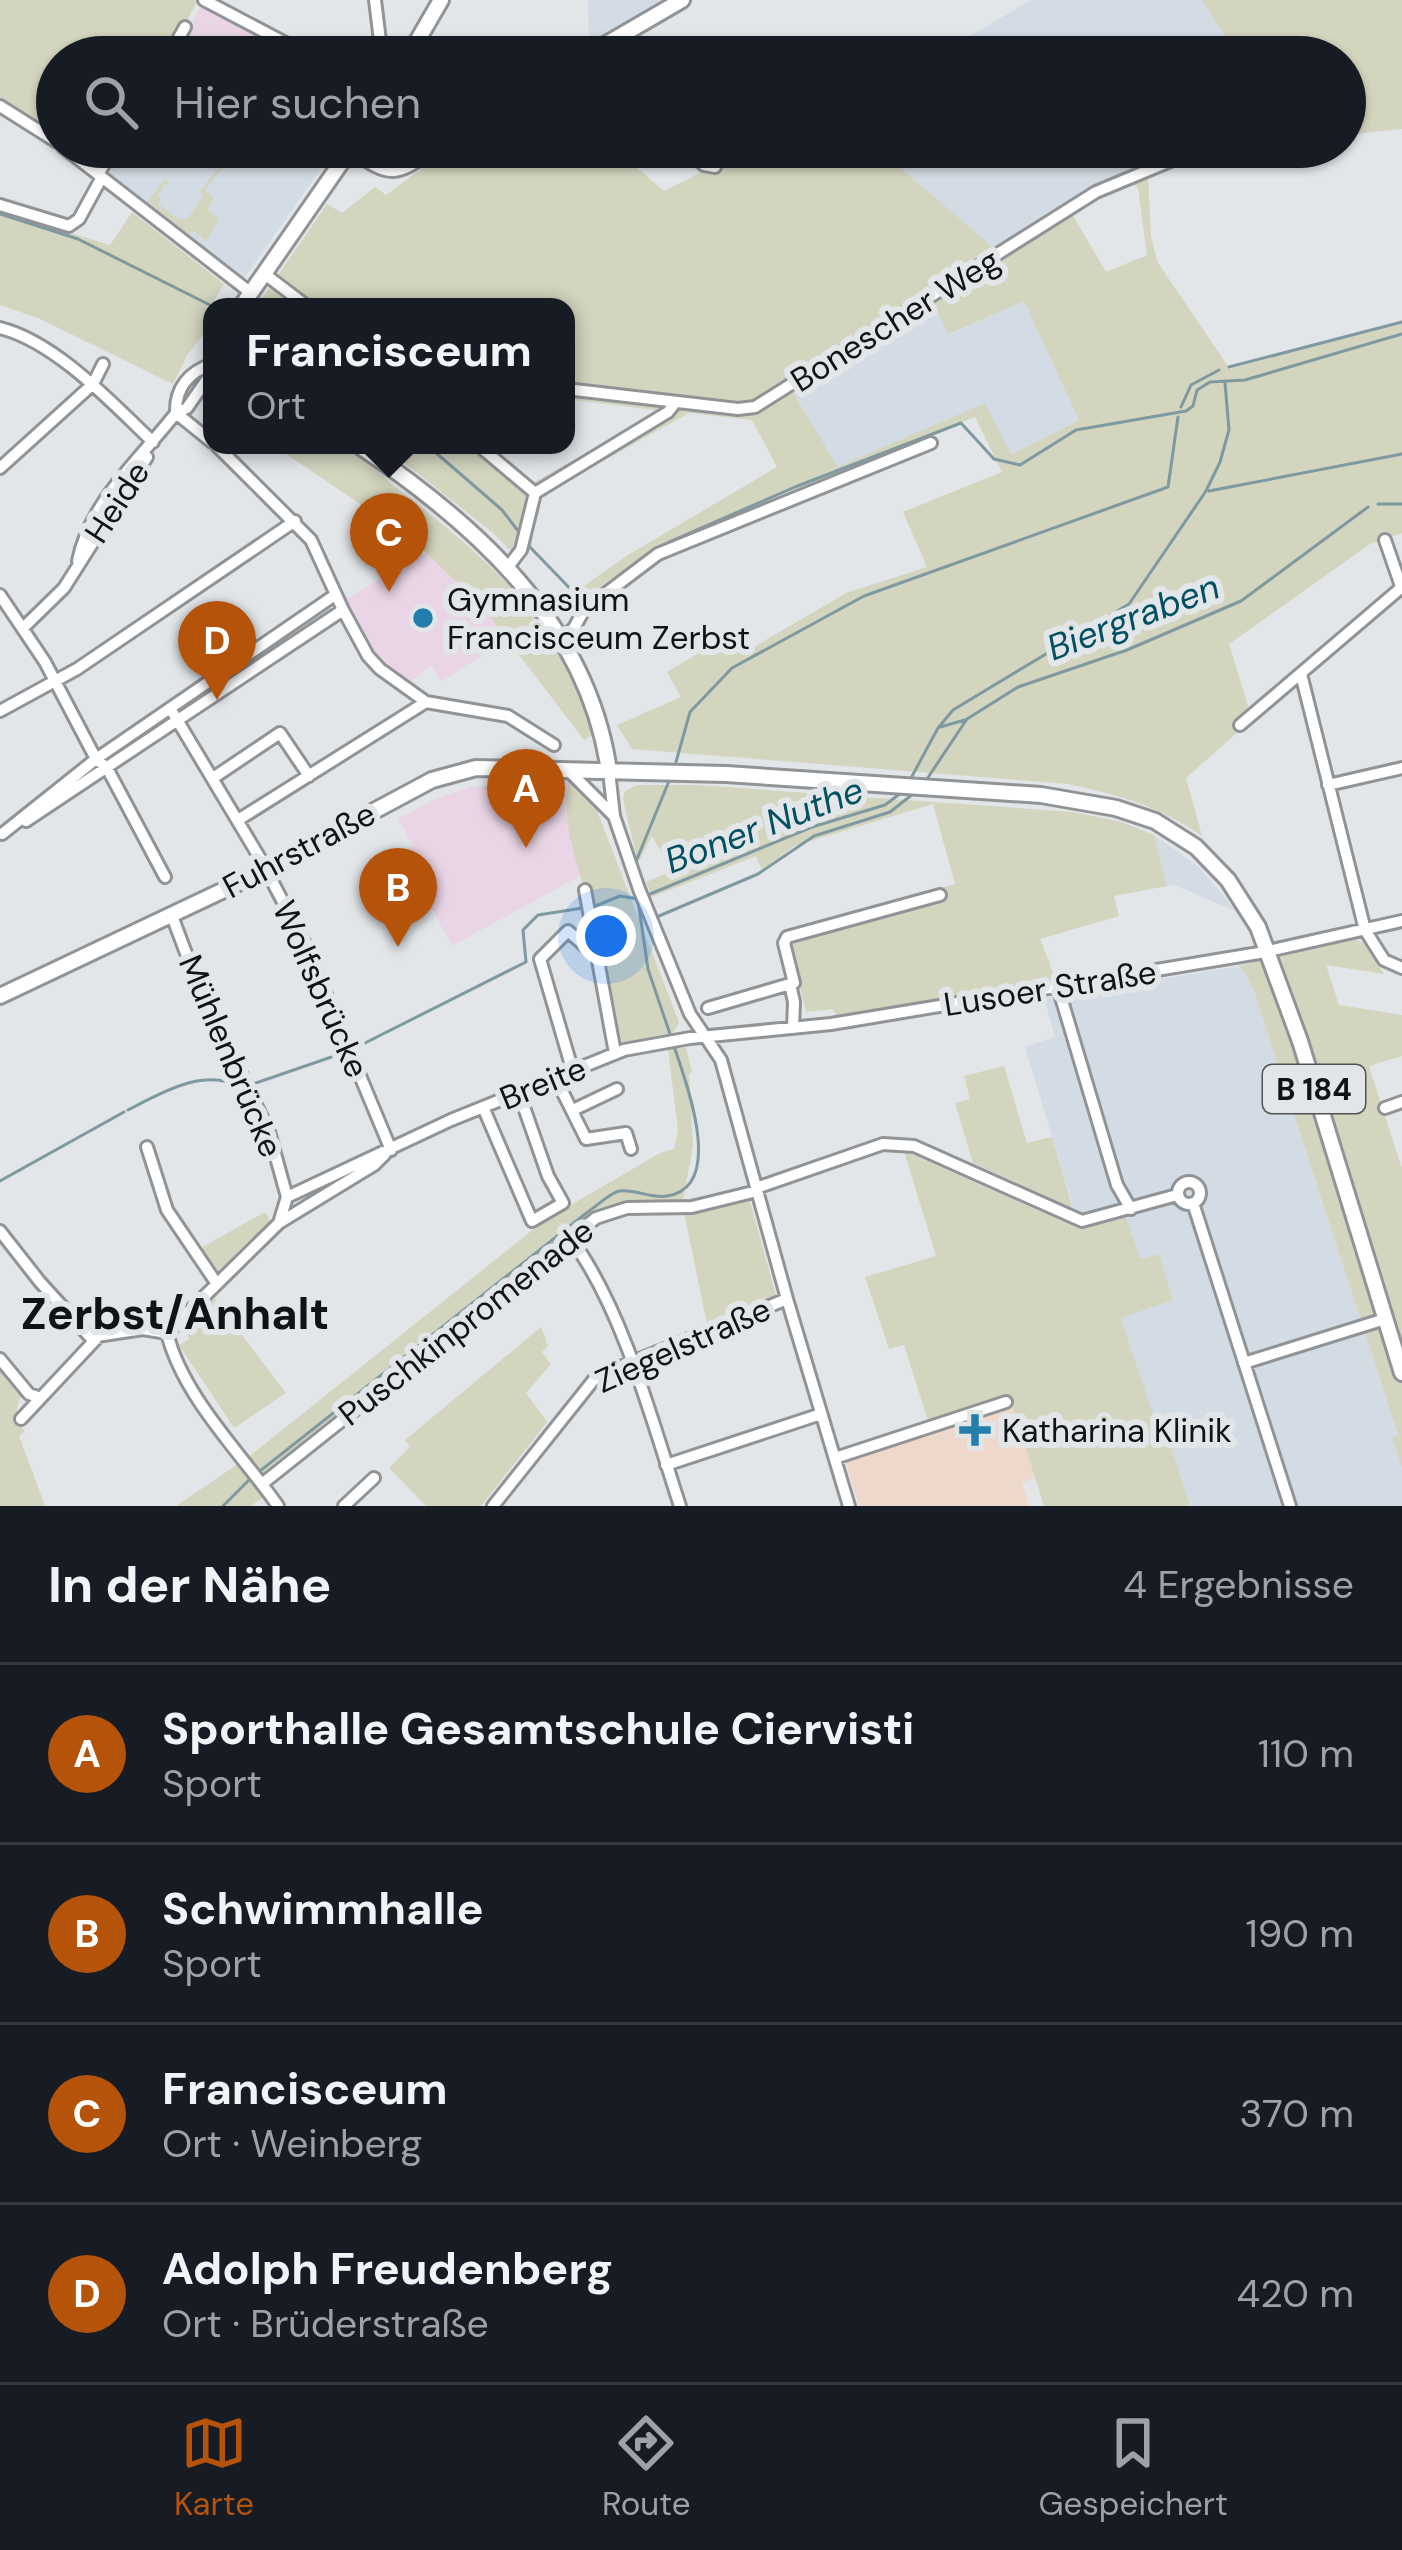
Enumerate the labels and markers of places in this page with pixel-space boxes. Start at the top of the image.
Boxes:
pin: C [350,493,428,592]
place label: Gymnasium Francisceum Zerbst [447,578,750,659]
pin: D [178,601,256,700]
marker: Gymnasium Francisceum Zerbst [410,605,436,631]
pin: A [487,749,565,848]
pin: B [359,848,437,947]
place label: Katharina Klinik [1002,1409,1232,1452]
marker: Katharina Klinik [959,1414,991,1446]

